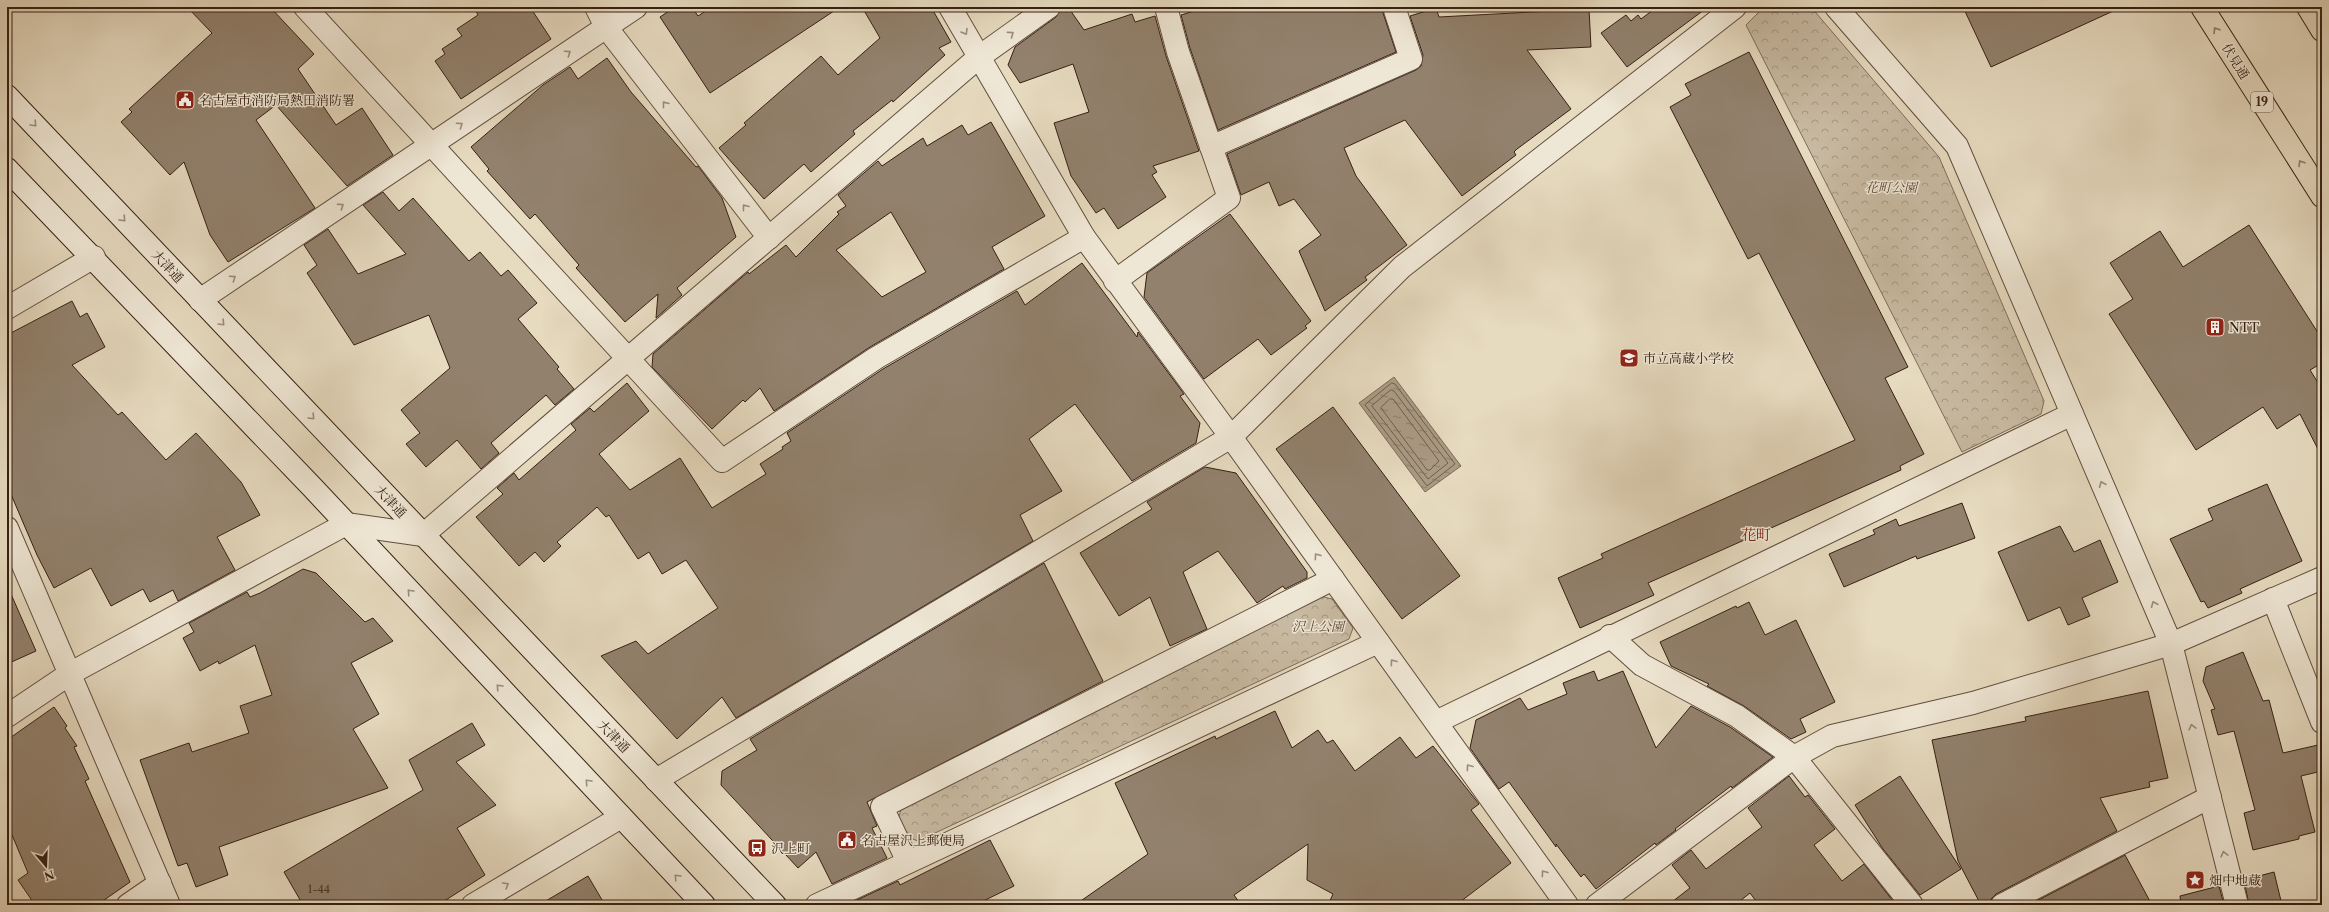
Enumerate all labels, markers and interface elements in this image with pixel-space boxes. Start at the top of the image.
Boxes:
one-way arrow [2214,27,2221,34]
one-way arrow [960,28,967,35]
one-way arrow [1006,32,1013,39]
street label: 伏見通 [2219,40,2253,82]
one-way arrow [564,50,571,58]
public building icon: 名古屋市消防局熱田消防署 [174,89,196,111]
place label: 名古屋市消防局熱田消防署 [199,92,355,108]
road number: 19 [2251,92,2273,112]
one-way arrow [663,101,670,108]
one-way arrow [29,119,37,127]
one-way arrow [456,122,463,130]
one-way arrow [2299,161,2306,168]
park label: 花町公園 [1865,179,1919,195]
one-way arrow [336,204,343,211]
one-way arrow [742,204,750,211]
one-way arrow [118,214,126,222]
street label: 大津通 [149,246,187,286]
one-way arrow [229,275,236,283]
building icon: NTT [2204,316,2226,338]
one-way arrow [217,318,225,326]
place label: NTT [2229,319,2259,335]
school or university icon: 市立高蔵小学校 [1618,347,1640,369]
place label: 市立高蔵小学校 [1643,350,1734,366]
one-way arrow [307,412,315,420]
street label: 大津通 [372,481,410,521]
one-way arrow [2099,481,2107,488]
district label: 花町 [1741,525,1771,544]
one-way arrow [1315,554,1322,561]
one-way arrow [408,589,415,597]
one-way arrow [2151,600,2159,608]
park label: 沢上公園 [1292,618,1346,634]
one-way arrow [1390,659,1398,666]
one-way arrow [497,684,504,692]
street label: 大津通 [595,716,633,756]
one-way arrow [2189,724,2197,731]
one-way arrow [1467,765,1474,772]
one-way arrow [586,779,593,787]
public building icon: 名古屋沢上郵便局 [836,829,858,851]
place label: 名古屋沢上郵便局 [861,832,965,848]
bus stop icon: 沢上町 [746,837,768,859]
place label: 沢上町 [771,840,810,856]
north arrow [26,846,66,886]
one-way arrow [2220,850,2228,857]
text: N [42,867,56,884]
place icon: 畑中地蔵 [2184,869,2206,891]
one-way arrow [1542,871,1549,878]
place label: 畑中地蔵 [2209,872,2261,888]
one-way arrow [675,874,682,881]
house number: 1-44 [308,882,330,896]
one-way arrow [502,883,509,890]

